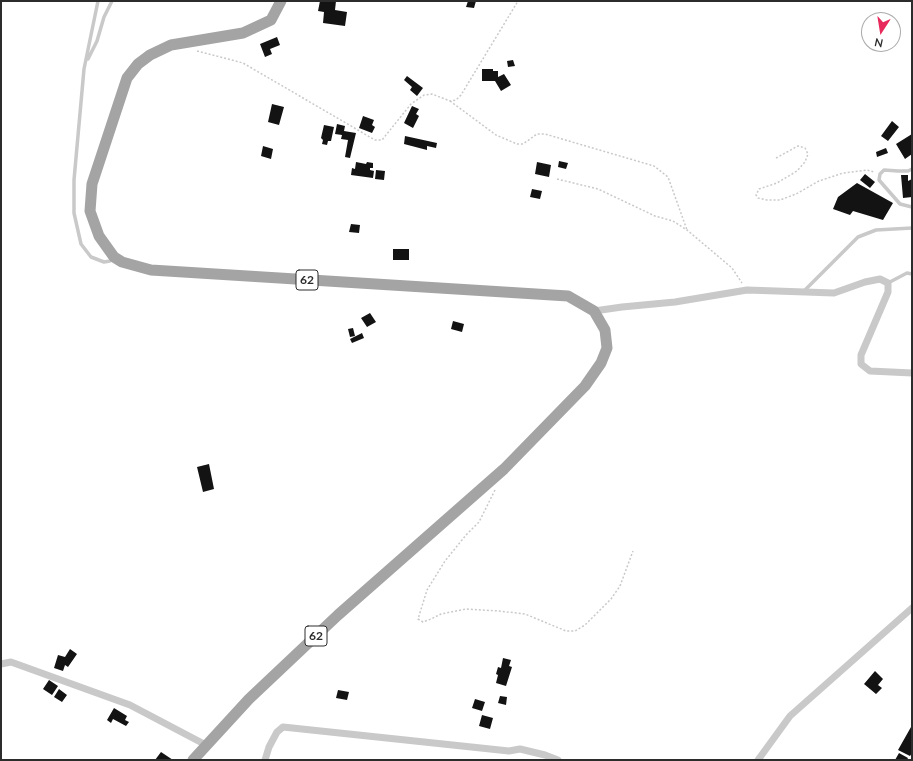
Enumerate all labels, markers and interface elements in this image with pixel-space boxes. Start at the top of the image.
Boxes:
north arrow [861,12,901,52]
text: N [873,36,884,50]
road number: 62 [296,270,318,290]
road number: 62 [305,626,327,646]

